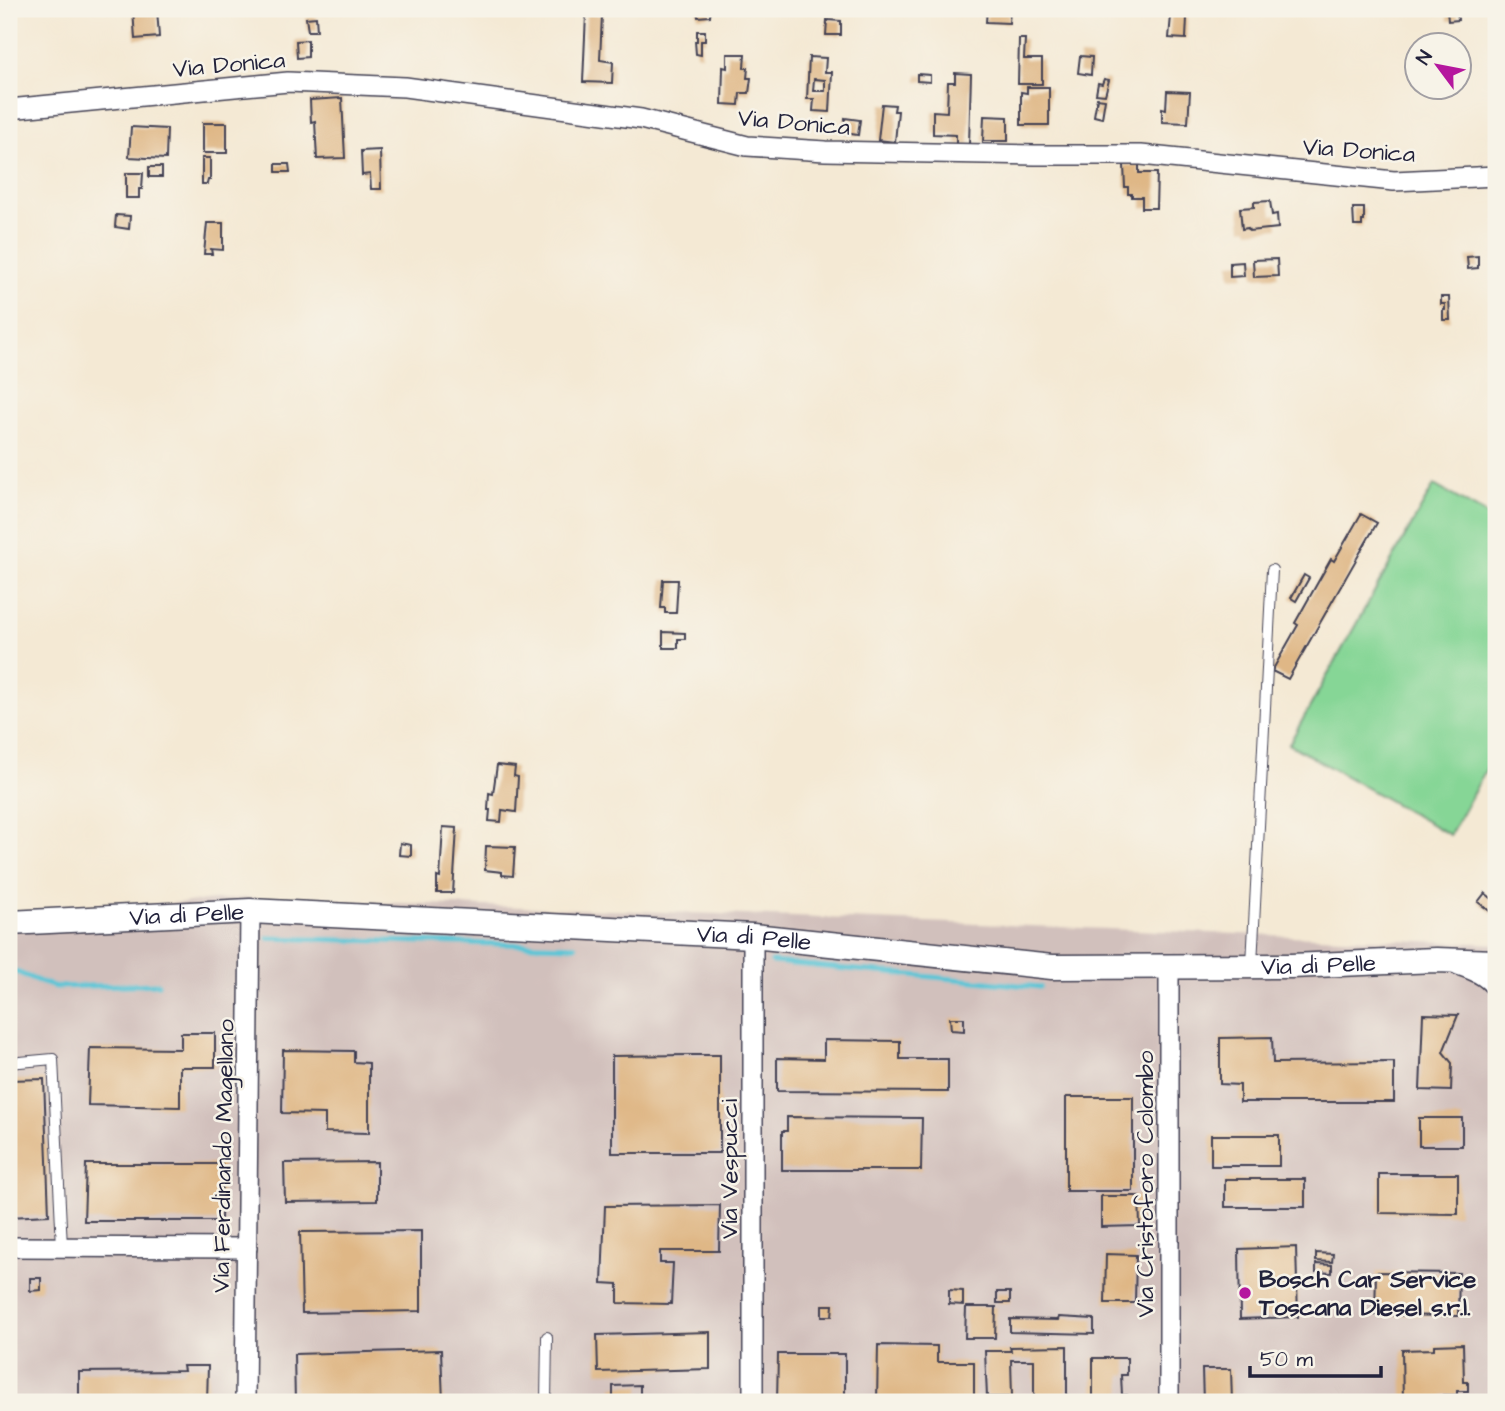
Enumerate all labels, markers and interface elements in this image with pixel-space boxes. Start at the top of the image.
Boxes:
north arrow [1404,32,1474,102]
street label: Via Donica [172,43,287,87]
text: N [1410,46,1440,70]
street label: Via Donica [736,101,851,145]
street label: Via Donica [1302,130,1416,172]
street label: Via di Pelle [129,895,245,935]
street label: Via di Pelle [696,917,813,960]
street label: Via di Pelle [1261,947,1377,984]
street label: Via Ferdinando Magellano [205,1018,244,1293]
street label: Via Cristoforo Colombo [1129,1050,1163,1318]
street label: Via Vespucci [713,1099,747,1239]
place label: Bosch Car Service Toscana Diesel s.r.l. [1258,1263,1476,1325]
marker: Bosch Car Service Toscana Diesel s.r.l. [1237,1285,1253,1301]
scale bar [1250,1334,1381,1378]
text: 50 m [1260,1345,1314,1374]

